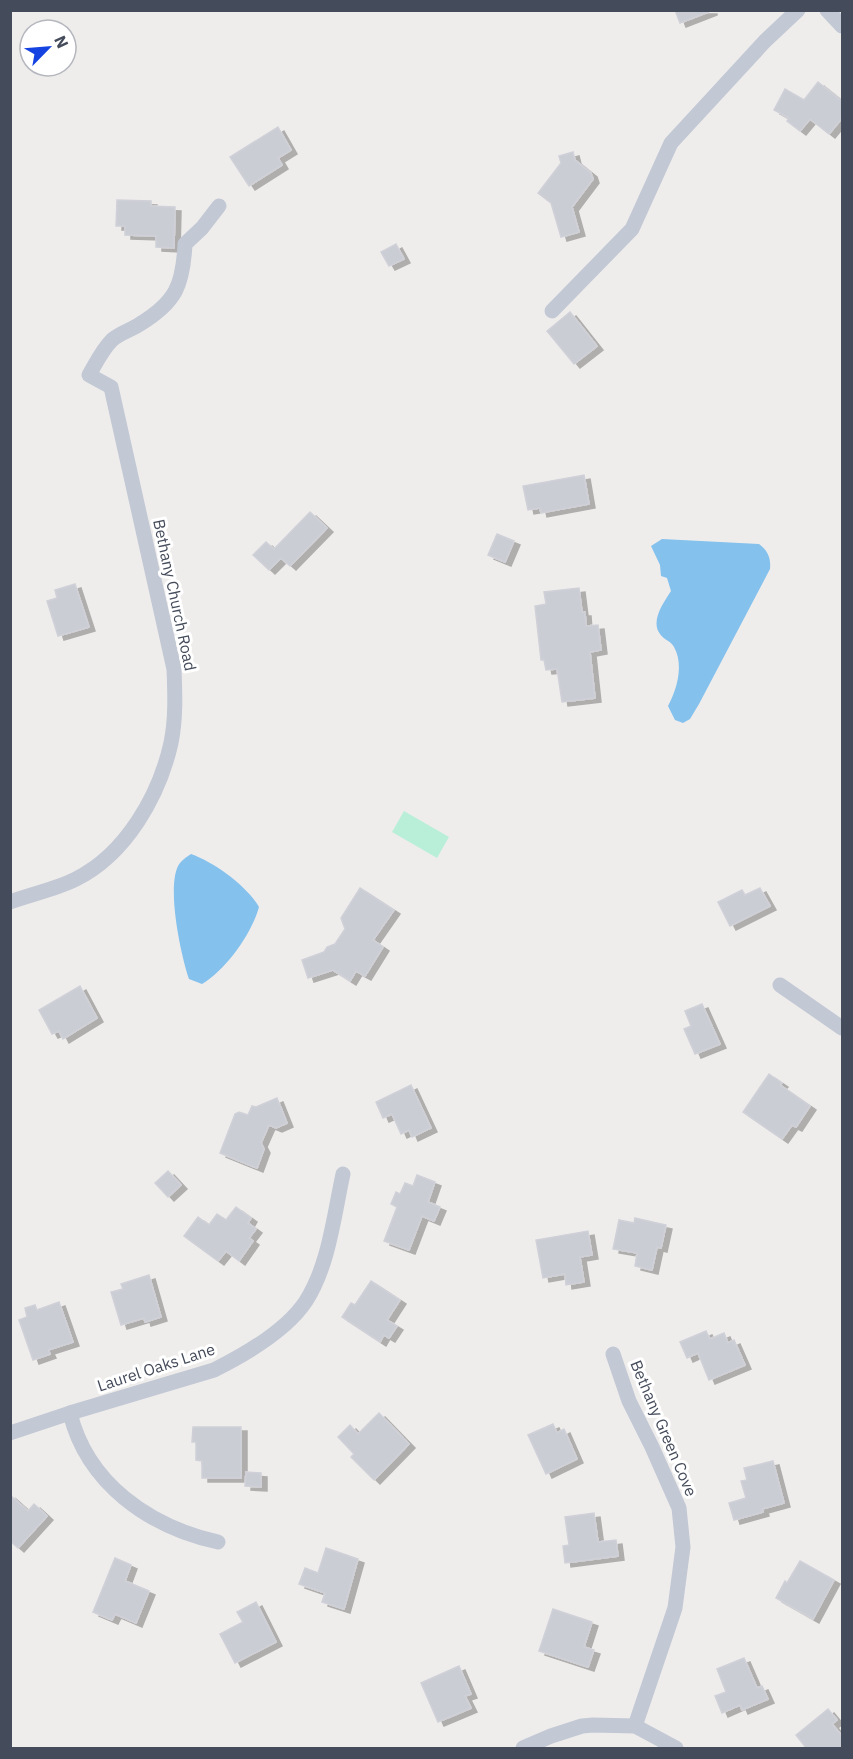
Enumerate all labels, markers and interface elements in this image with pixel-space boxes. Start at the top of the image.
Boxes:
north arrow [18,18,78,78]
text: N [50,32,73,51]
street label: Bethany Church Road [149,517,201,673]
street label: Laurel Oaks Lane [95,1339,218,1395]
street label: Bethany Green Cove [626,1357,702,1499]

